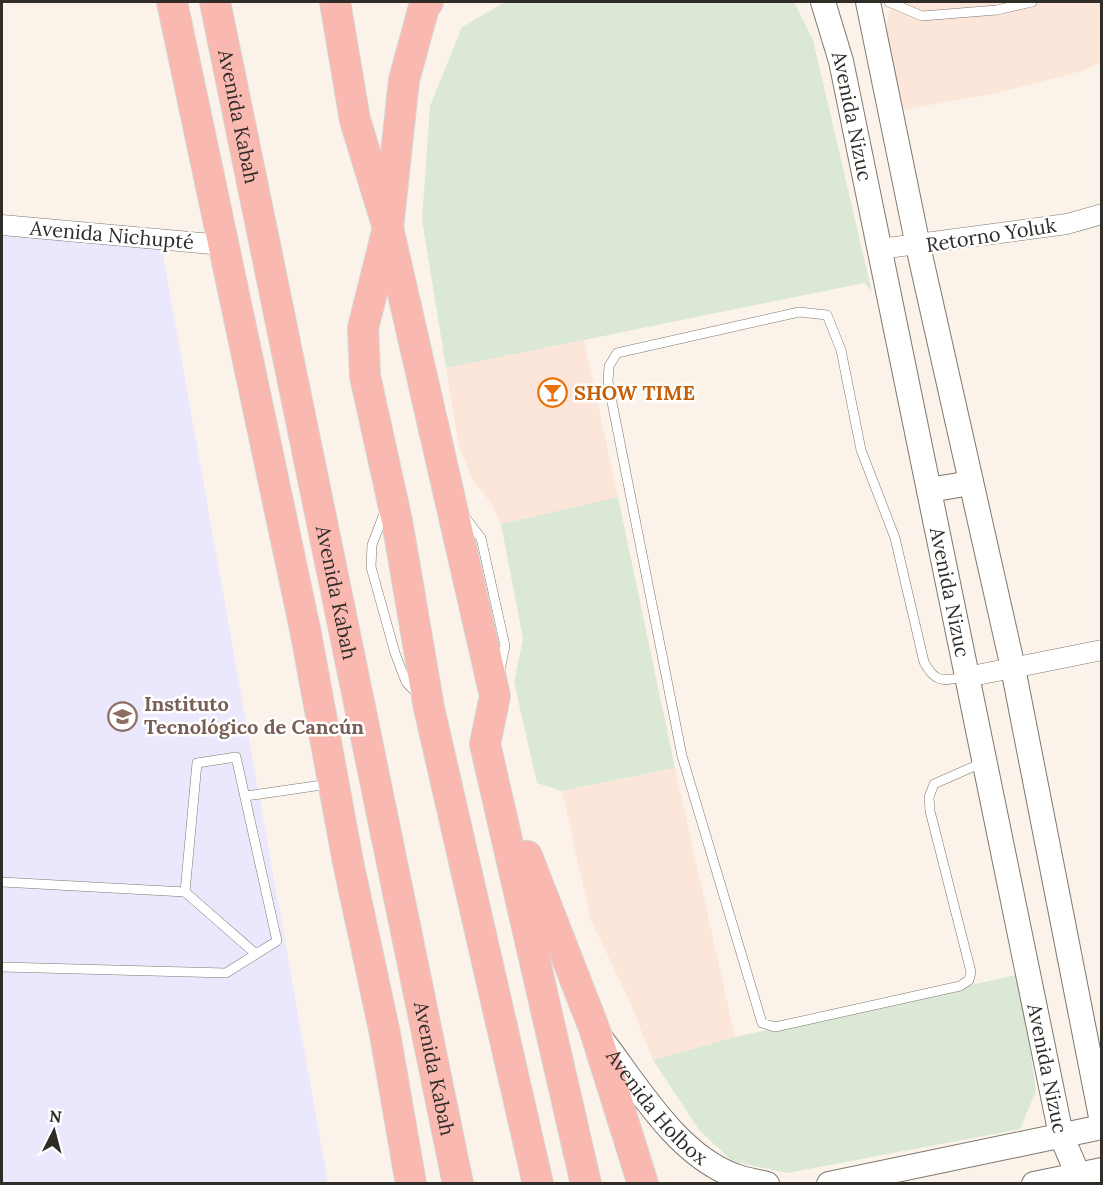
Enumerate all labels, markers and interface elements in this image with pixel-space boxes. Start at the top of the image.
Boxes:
street label: Avenida Kabah [213,46,265,186]
street label: Avenida Nizuc [826,47,878,183]
street label: Retorno Yoluk [924,212,1058,257]
street label: Avenida Nichupté [28,215,195,254]
bar icon: SHOW TIME [537,377,569,409]
place label: SHOW TIME [574,380,695,405]
street label: Avenida Kabah [311,522,363,662]
street label: Avenida Nizuc [925,524,976,659]
place label: Instituto Tecnológico de Cancún [144,691,364,739]
school or university icon: Instituto Tecnológico de Cancún [107,700,139,732]
street label: Avenida Kabah [409,998,461,1138]
street label: Avenida Nizuc [1022,1000,1073,1135]
street label: Avenida Holbox [601,1043,713,1170]
north arrow [24,1101,84,1161]
text: N [48,1105,63,1127]

